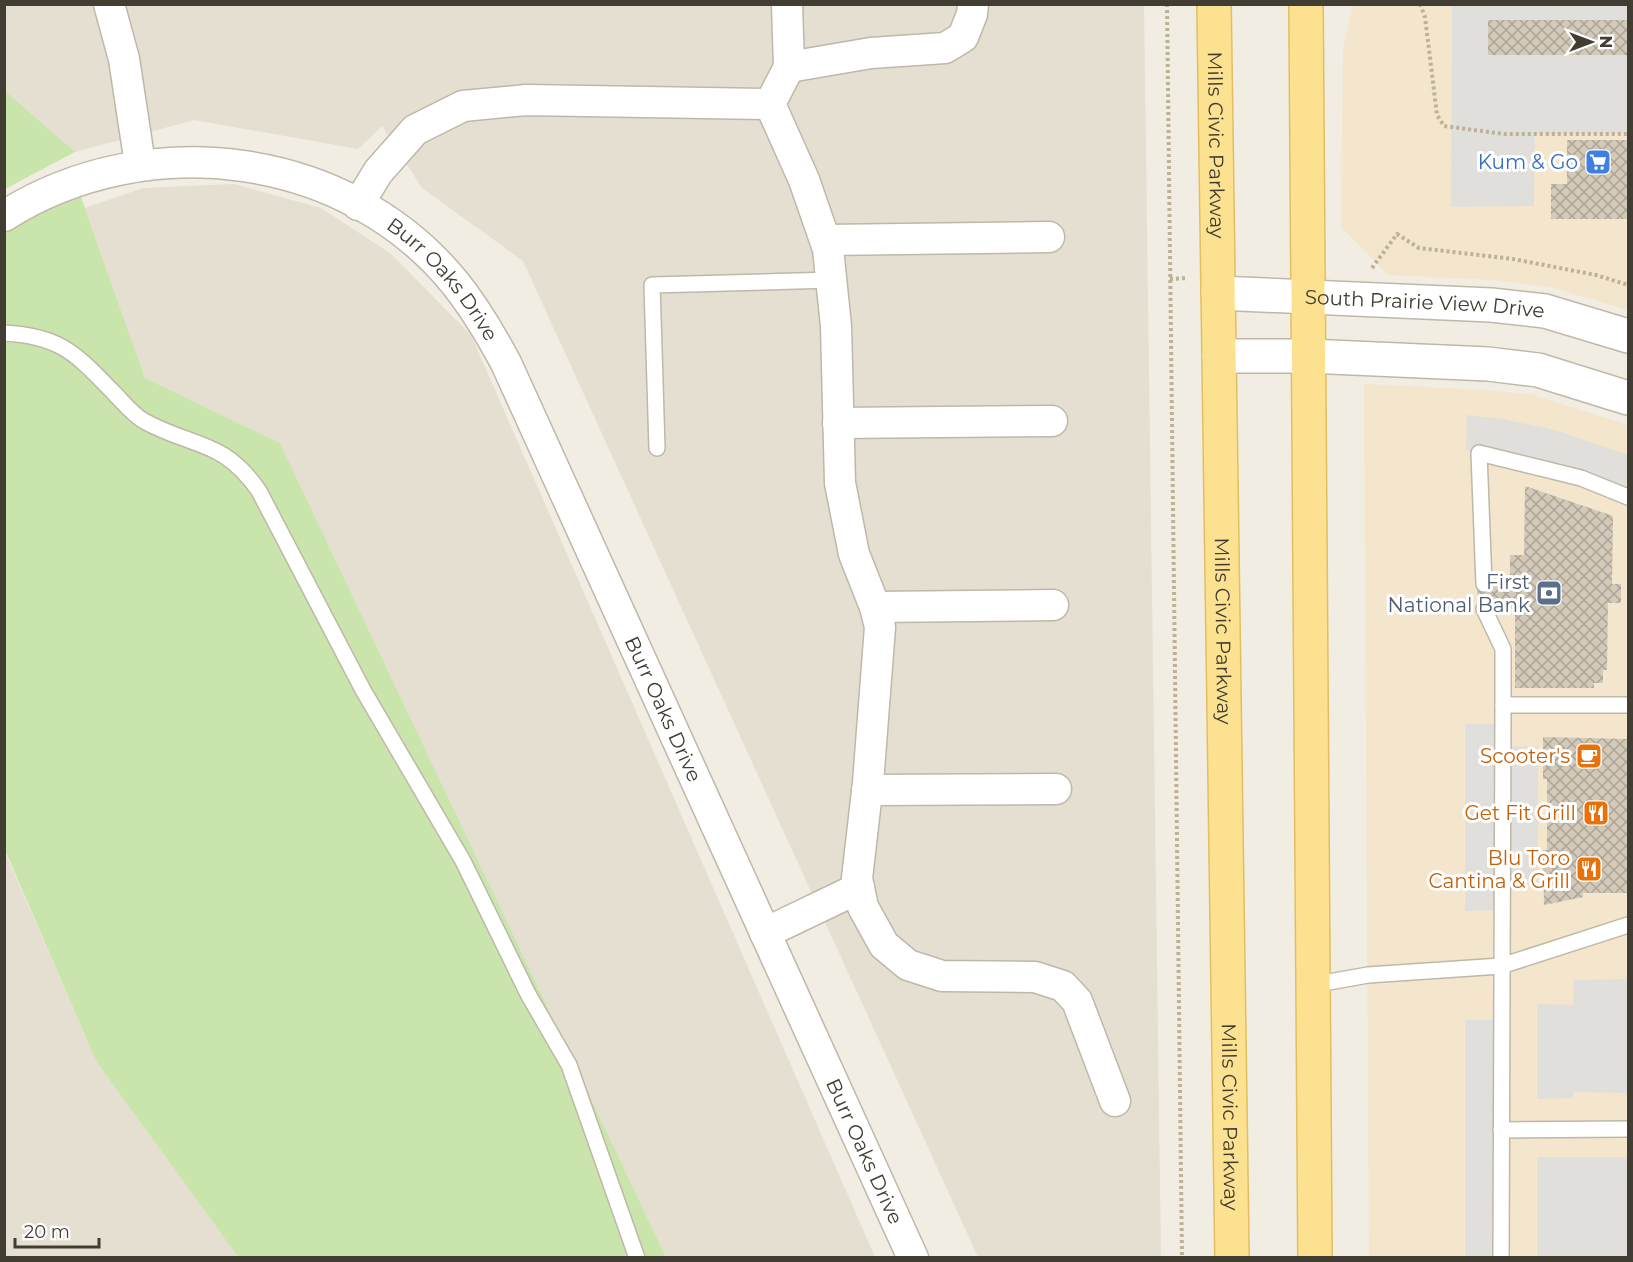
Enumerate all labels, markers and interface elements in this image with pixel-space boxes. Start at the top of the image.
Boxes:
north arrow [1561,12,1621,72]
text: N [1596,36,1615,48]
street label: Mills Civic Parkway [1203,51,1229,239]
supermarket icon: Kum & Go [1583,147,1613,177]
place label: Kum & Go [1478,150,1578,174]
street label: Burr Oaks Drive [382,213,503,345]
street label: South Prairie View Drive [1304,285,1546,323]
street label: Mills Civic Parkway [1210,537,1236,725]
place label: First National Bank [1388,570,1530,617]
bank icon: First National Bank [1534,578,1564,608]
street label: Burr Oaks Drive [620,632,707,786]
cafe icon: Scooter's [1574,741,1604,771]
place label: Scooter's [1480,744,1570,768]
restaurant icon: Get Fit Grill [1581,798,1611,828]
place label: Get Fit Grill [1464,801,1576,825]
place label: Blu Toro Cantina & Grill [1429,846,1570,893]
restaurant icon: Blu Toro Cantina & Grill [1574,854,1604,884]
street label: Mills Civic Parkway [1217,1023,1243,1211]
street label: Burr Oaks Drive [821,1075,908,1228]
scale bar [15,1211,99,1249]
text: 20 m [24,1221,70,1243]

